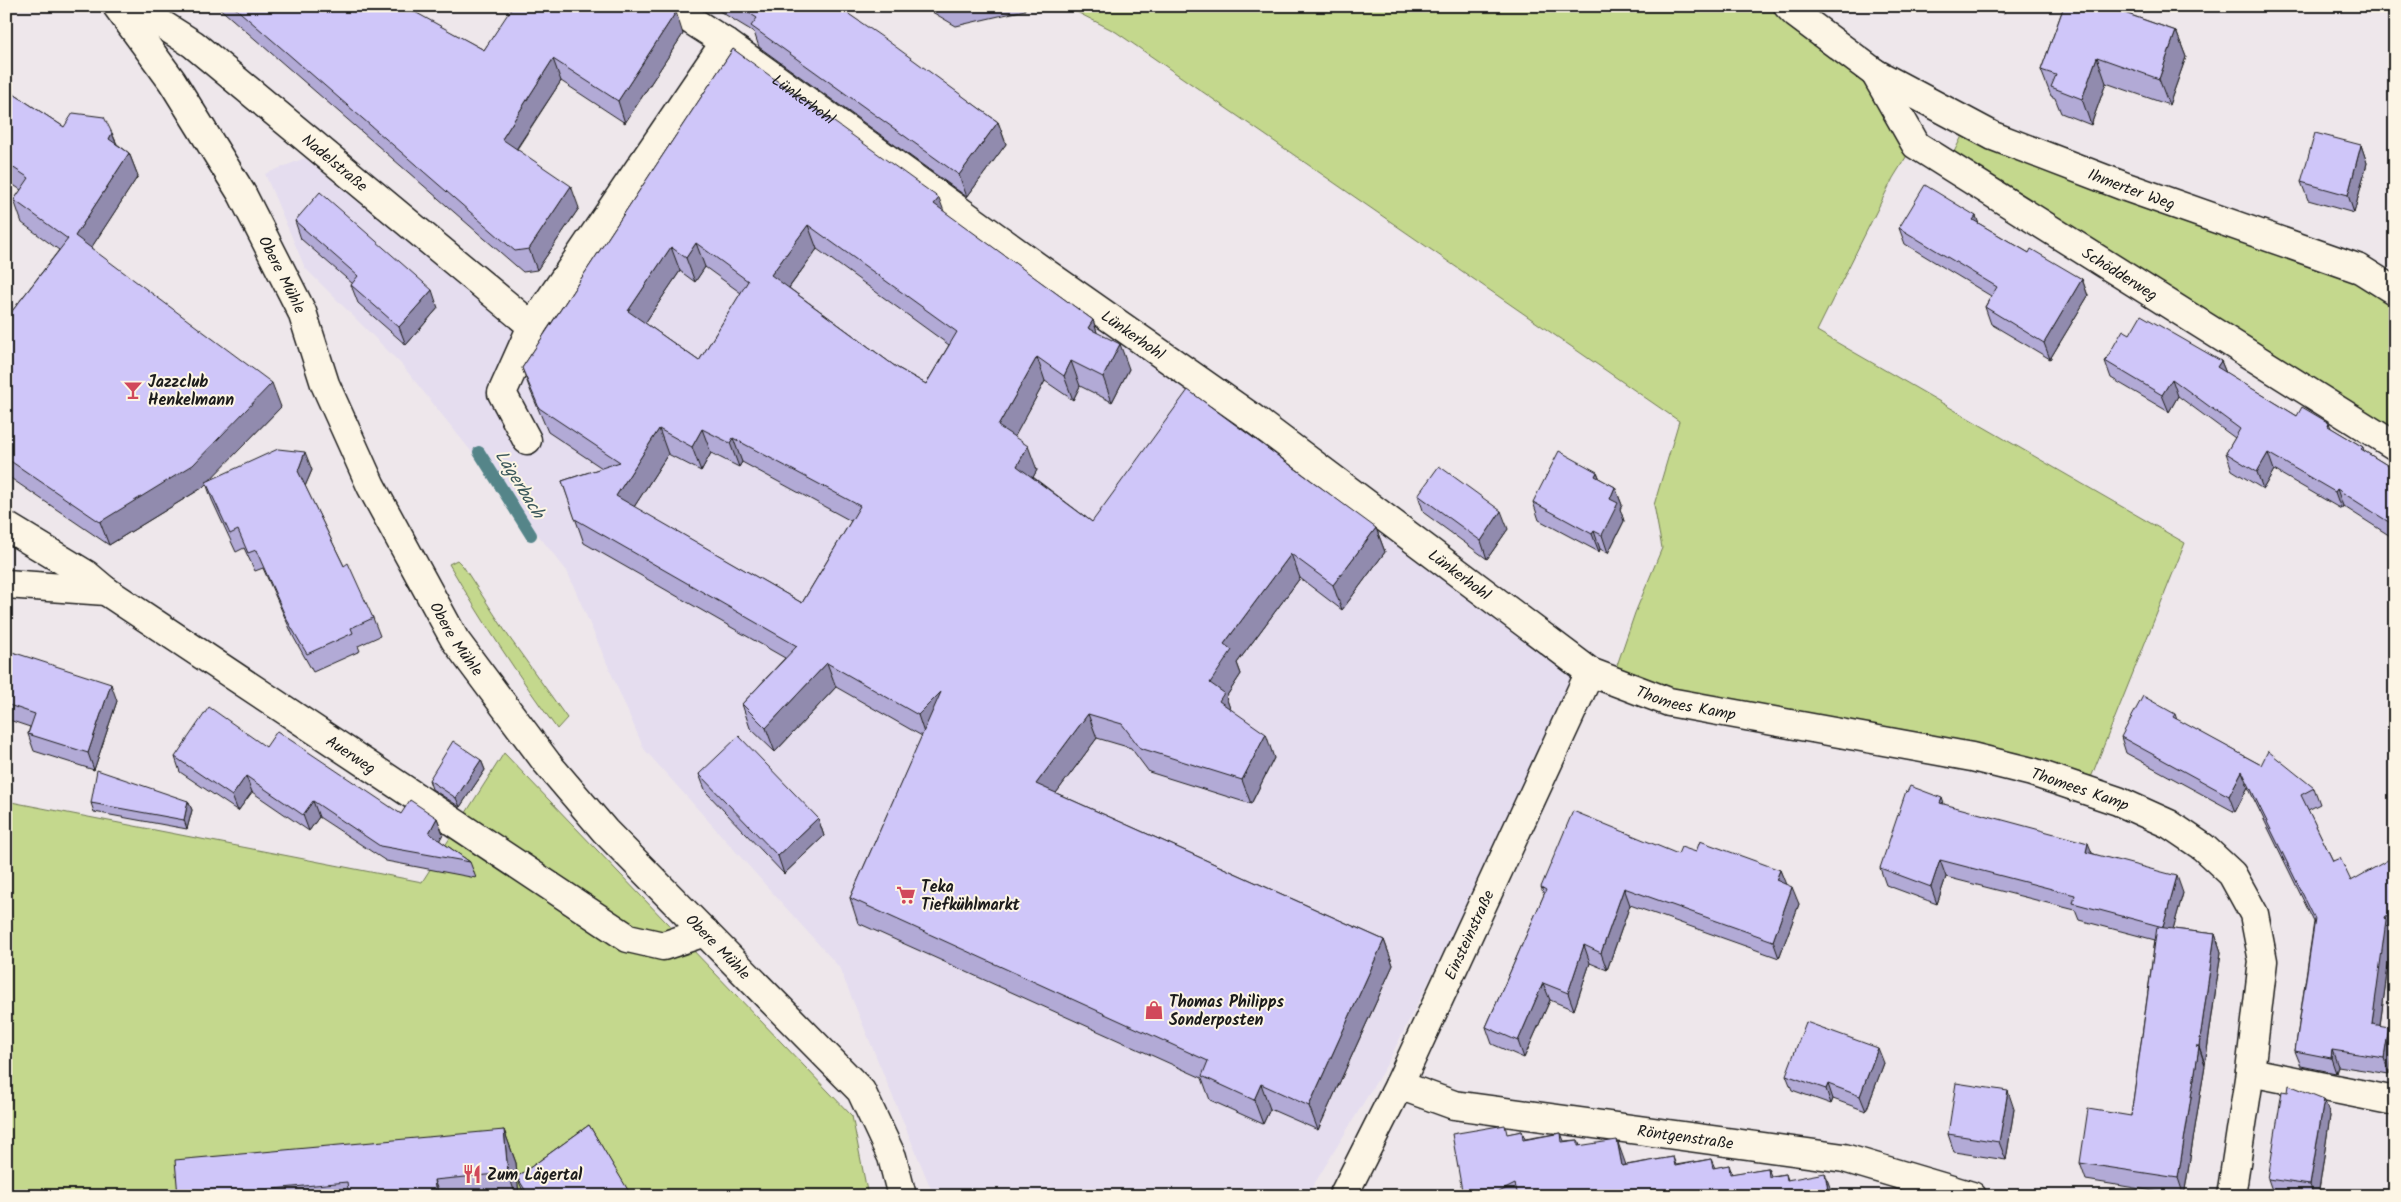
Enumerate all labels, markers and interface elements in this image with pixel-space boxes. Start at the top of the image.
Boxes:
street label: Lünkerhohl [766,69,840,132]
street label: Nadelstraße [296,128,373,199]
street label: Ihmerter Weg [2084,162,2178,217]
street label: Obere Mühle [251,232,312,318]
street label: Schödderweg [2077,241,2162,308]
street label: Lünkerhohl [1095,304,1170,367]
place label: Jazzclub Henkelmann [148,370,234,413]
bar icon: Jazzclub Henkelmann [122,379,144,401]
water label: Lägerbach [486,445,552,526]
street label: Lünkerhohl [1422,543,1496,607]
street label: Obere Mühle [422,598,489,682]
street label: Thomees Kamp [1632,680,1738,728]
street label: Auerweg [320,729,380,781]
street label: Thomees Kamp [2027,762,2133,819]
place label: Teka Tiefkühlmarkt [921,875,1020,918]
supermarket icon: Teka Tiefkühlmarkt [895,884,917,906]
street label: Einsteinstraße [1438,886,1502,984]
street label: Obere Mühle [679,909,756,986]
place label: Thomas Philipps Sonderposten [1169,990,1284,1033]
shop icon: Thomas Philipps Sonderposten [1143,999,1165,1021]
street label: Röntgenstraße [1635,1119,1735,1157]
restaurant icon: Zum Lägertal [461,1163,483,1185]
place label: Zum Lägertal [487,1163,583,1188]

